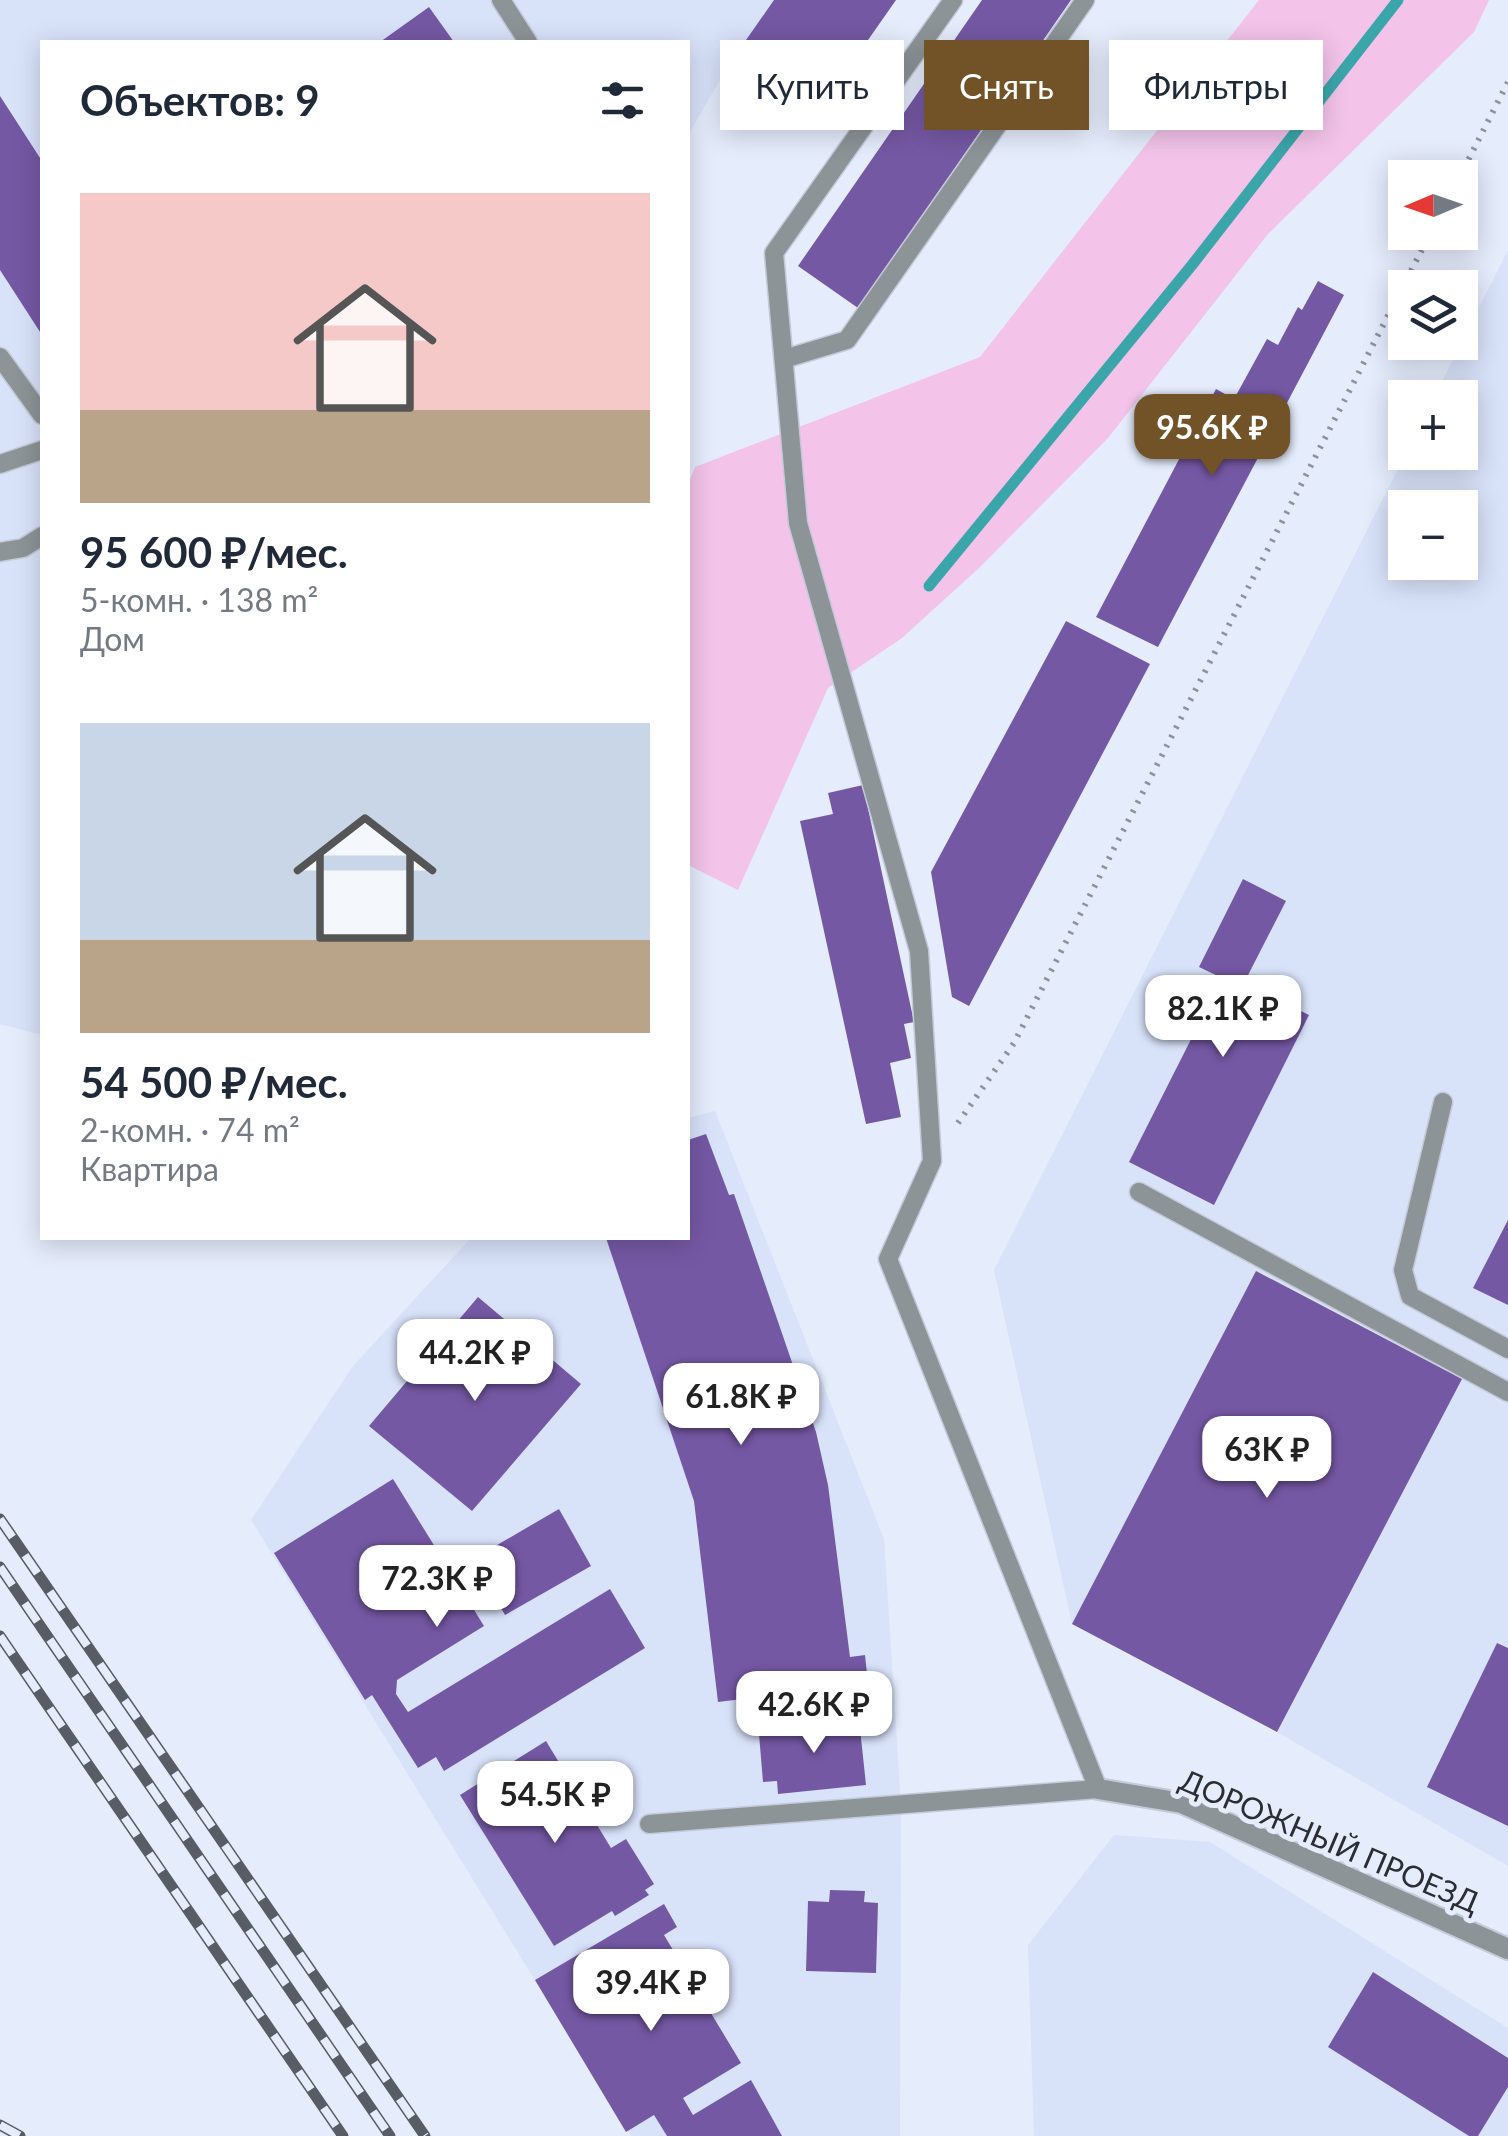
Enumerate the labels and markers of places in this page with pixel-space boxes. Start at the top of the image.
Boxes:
pin: 95.6K ₽ [1120,394,1304,479]
pin: 82.1K ₽ [1131,975,1315,1060]
pin: 44.2K ₽ [383,1319,567,1404]
pin: 61.8K ₽ [649,1363,833,1448]
pin: 63K ₽ [1197,1416,1337,1501]
pin: 72.3K ₽ [345,1545,529,1630]
pin: 42.6K ₽ [722,1671,906,1756]
pin: 54.5K ₽ [463,1761,647,1846]
pin: 39.4K ₽ [559,1949,743,2034]

